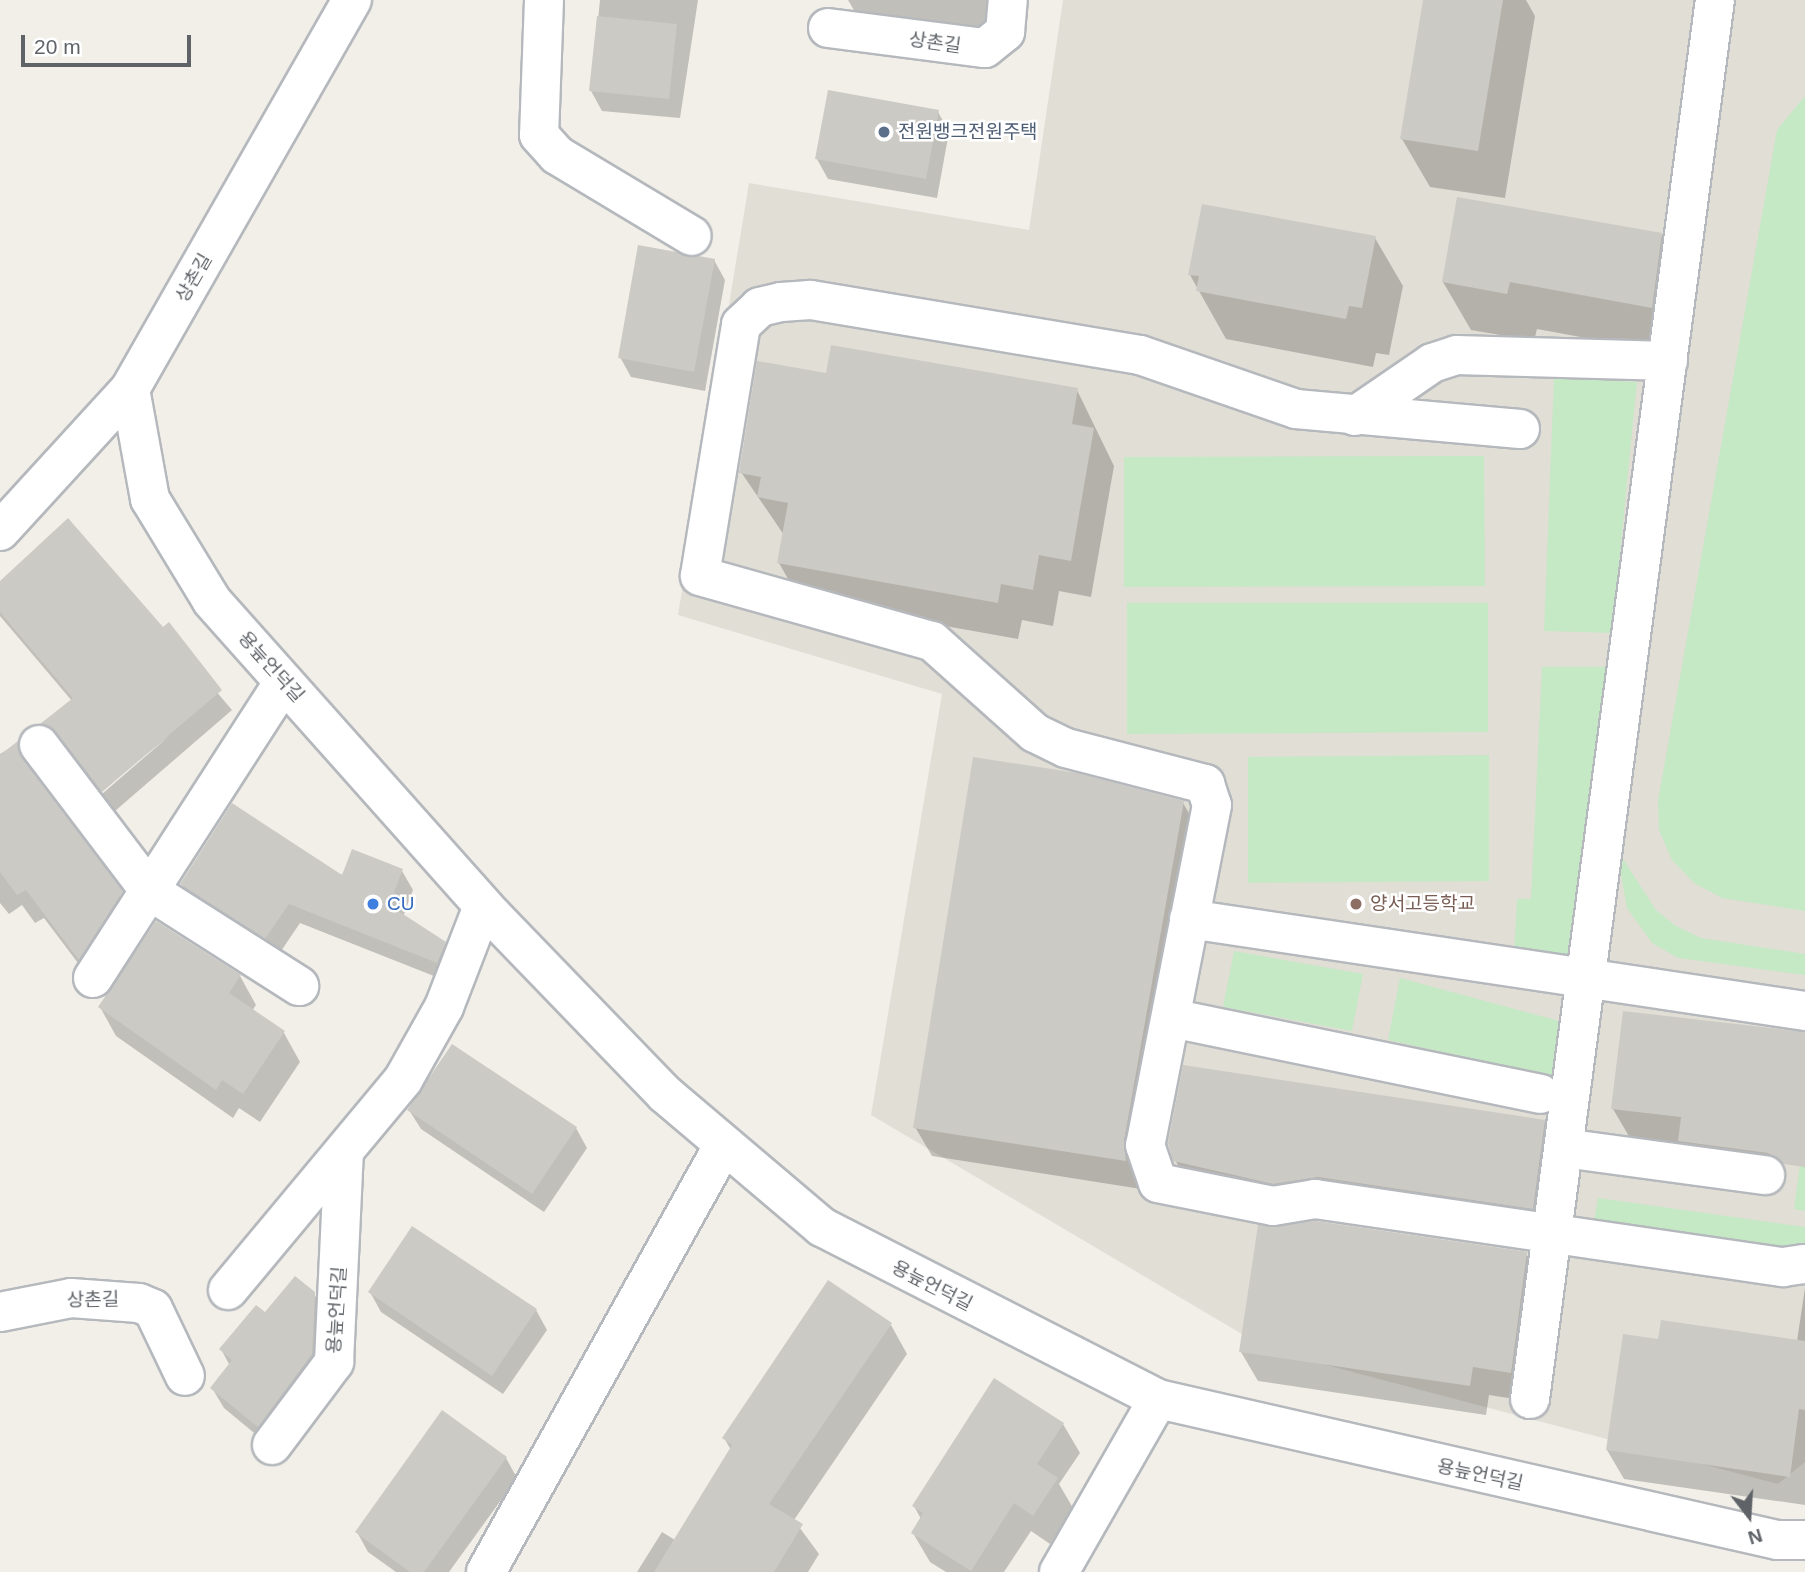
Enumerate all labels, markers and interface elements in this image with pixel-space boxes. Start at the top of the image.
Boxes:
scale bar [24,21,194,65]
street label: 상촌길 [907,28,963,58]
text: 20 m [34,35,81,58]
place label: 전원뱅크전원주택 [898,121,1038,143]
marker: 전원뱅크전원주택 [876,124,892,140]
street label: 상촌길 [171,250,217,306]
street label: 용늪언덕길 [233,627,309,707]
place label: CU [387,893,414,915]
place label: 양서고등학교 [1370,893,1475,915]
marker: CU [365,896,381,912]
marker: 양서고등학교 [1348,896,1364,912]
street label: 용늪언덕길 [888,1256,976,1316]
street label: 용늪언덕길 [323,1266,351,1354]
street label: 상촌길 [67,1288,119,1312]
street label: 용늪언덕길 [1435,1455,1525,1495]
north arrow [1714,1481,1784,1551]
text: N [1746,1525,1765,1549]

